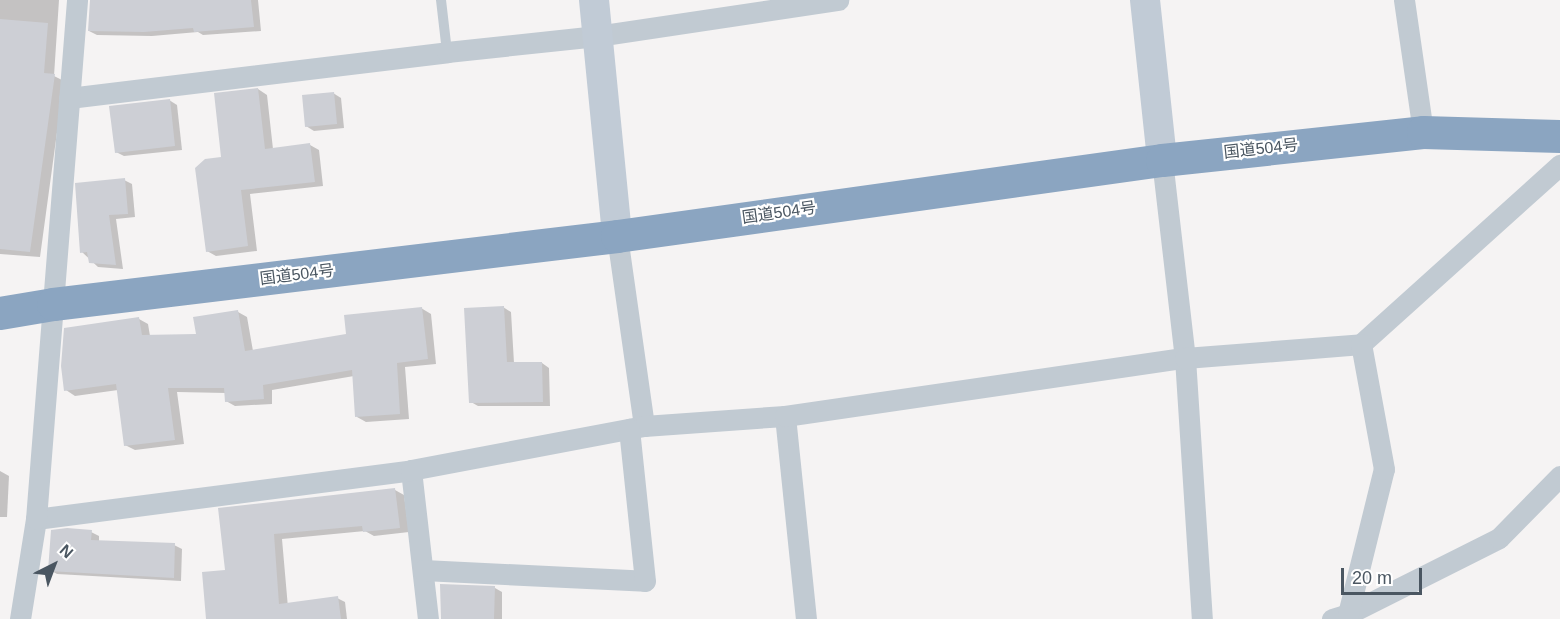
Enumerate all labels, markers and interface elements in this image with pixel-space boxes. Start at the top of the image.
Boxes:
street label: 国道504号 [1223,136,1299,162]
street label: 国道504号 [741,198,817,228]
street label: 国道504号 [259,261,335,289]
north arrow [24,535,84,595]
text: N [56,541,76,561]
scale bar [1344,556,1425,594]
text: 20 m [1352,568,1392,588]

